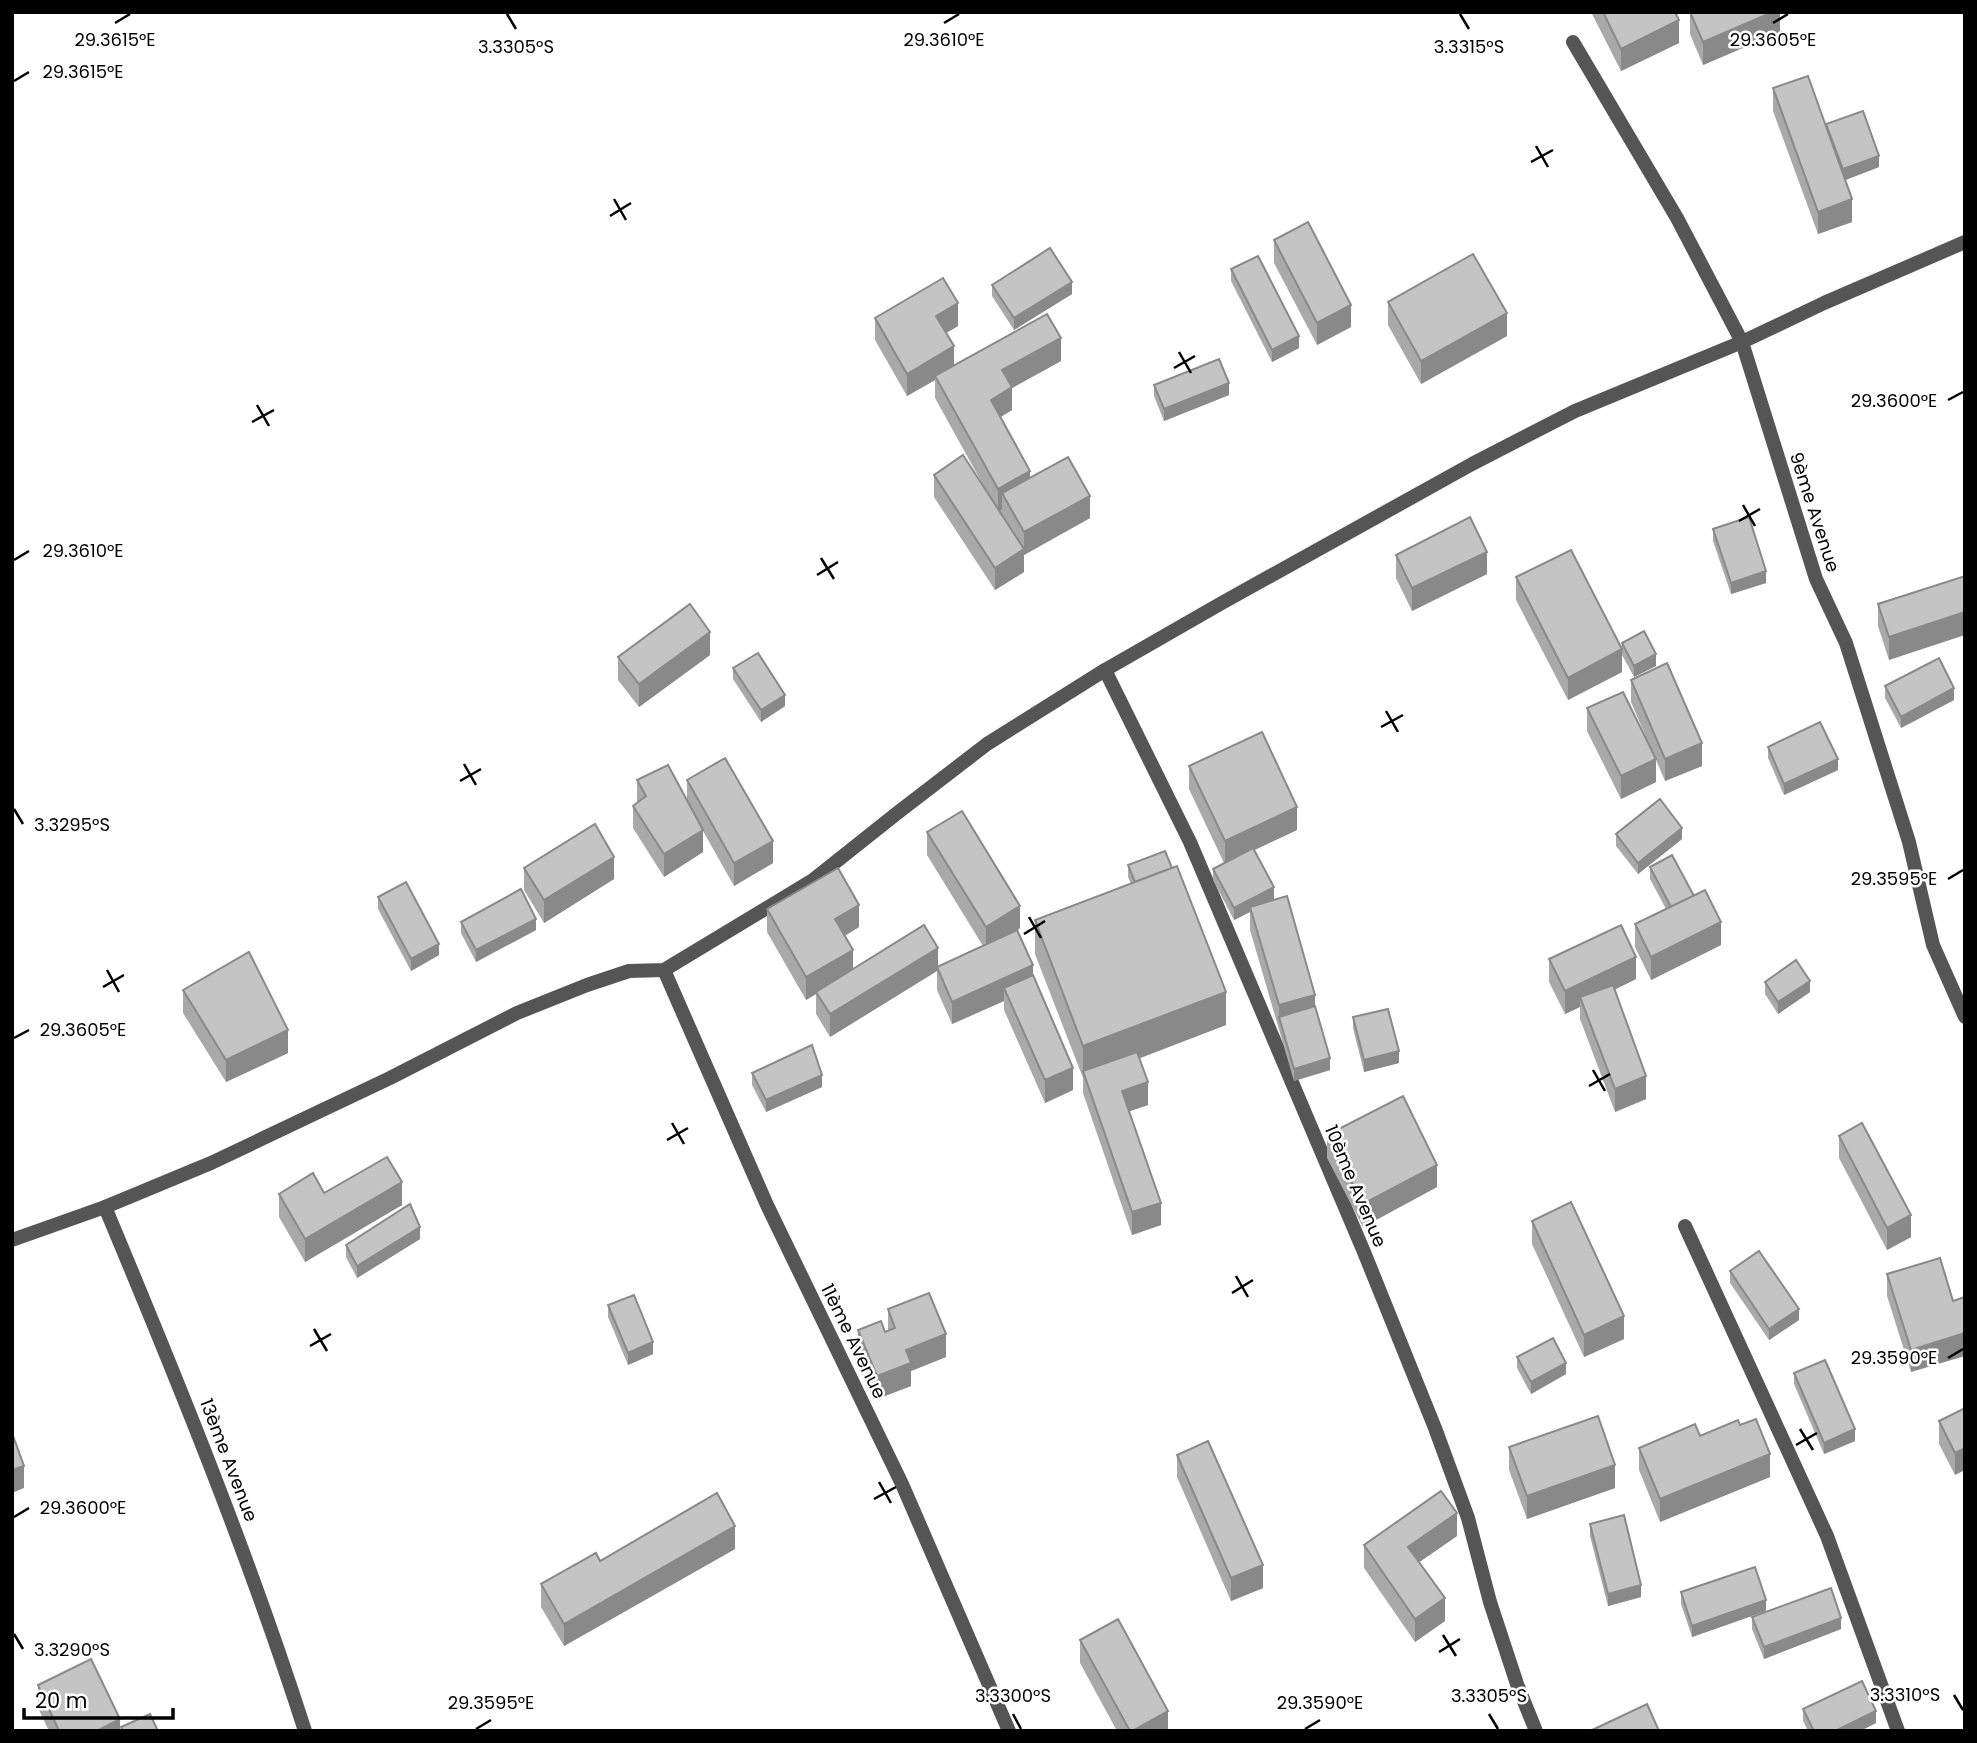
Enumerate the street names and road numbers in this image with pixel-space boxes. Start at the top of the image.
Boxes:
street label: 9ème Avenue [1784,449,1846,575]
street label: 10ème Avenue [1319,1121,1393,1251]
street label: 11ème Avenue [815,1279,893,1403]
street label: 13ème Avenue [194,1395,264,1525]

